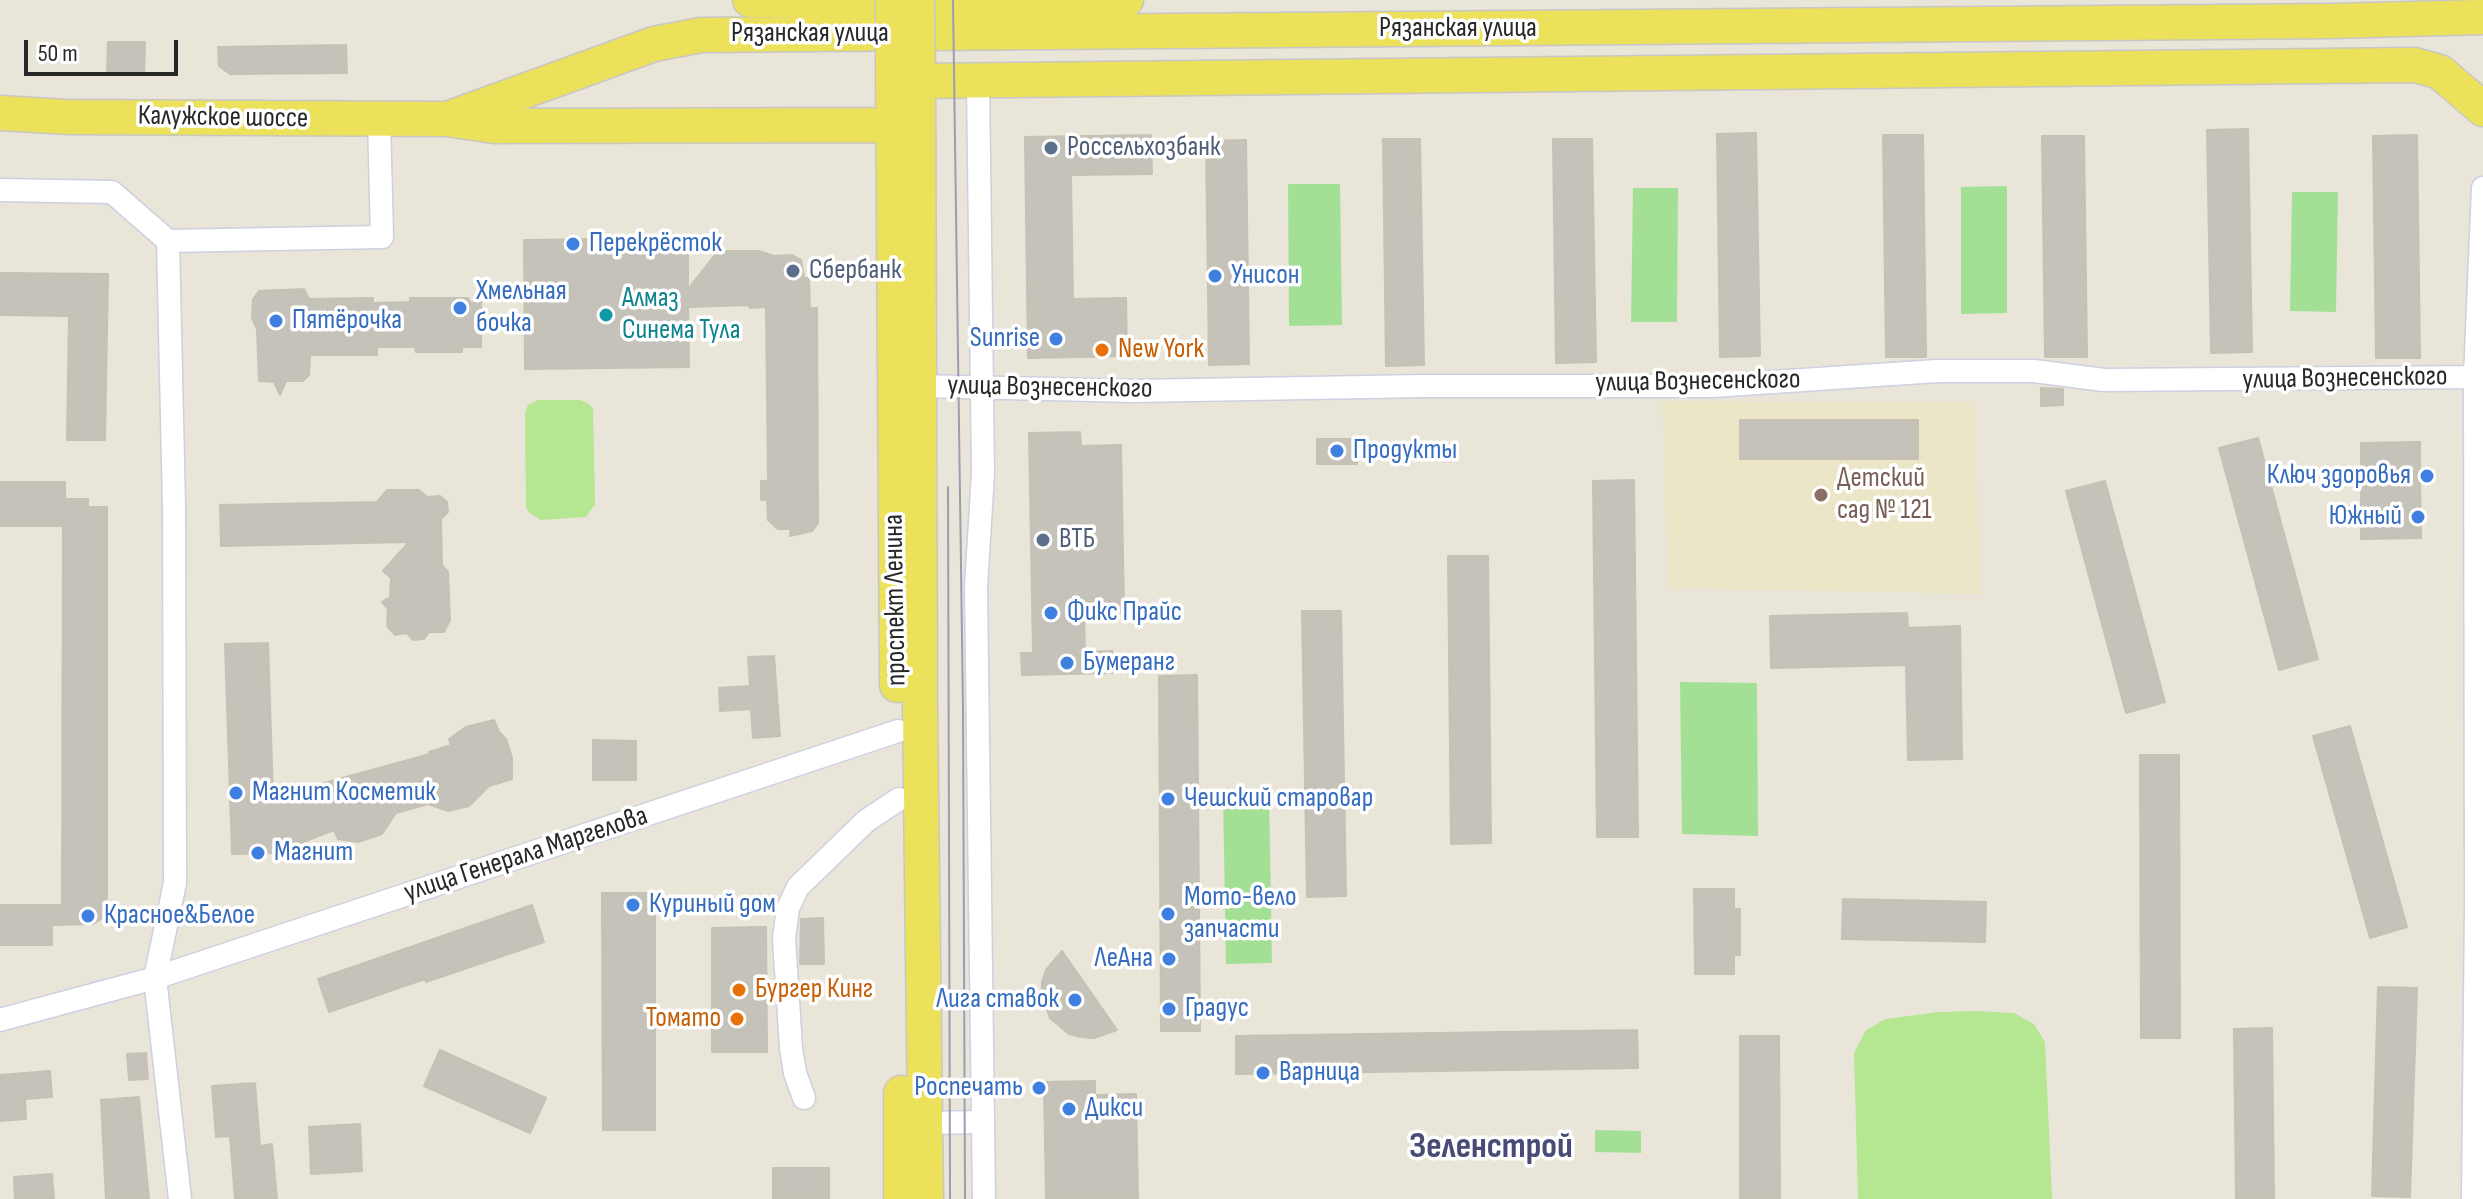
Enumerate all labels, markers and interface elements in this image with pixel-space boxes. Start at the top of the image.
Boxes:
street label: Рязанская улица [1379,12,1537,46]
street label: Рязанская улица [731,17,889,51]
scale bar [28,24,182,74]
text: 50 m [38,39,78,68]
street label: Калужское шоссе [138,100,308,136]
place label: Россельхозбанк [1067,131,1221,165]
marker: Россельхозбанк [1042,139,1060,157]
place label: Перекрёсток [589,227,722,261]
marker: Перекрёсток [564,235,582,253]
place label: Сбербанк [809,254,902,288]
place label: Унисон [1231,259,1299,293]
marker: Сбербанк [784,262,802,280]
marker: Унисон [1206,267,1224,285]
place label: Хмельная бочка [476,275,567,341]
place label: Алмаз Синема Тула [622,282,740,348]
marker: Хмельная бочка [451,299,469,317]
place label: Пятёрочка [292,304,402,338]
marker: Алмаз Синема Тула [597,306,615,324]
marker: Пятёрочка [267,312,285,330]
place label: Sunrise [970,322,1040,356]
marker: Sunrise [1047,330,1065,348]
place label: New York [1118,333,1204,367]
marker: New York [1093,341,1111,359]
street label: улица Вознесенского [2242,360,2448,398]
street label: улица Вознесенского [1595,363,1801,401]
street label: улица Вознесенского [947,369,1153,407]
place label: Продукты [1353,434,1457,468]
marker: Продукты [1328,442,1346,460]
place label: Ключ здоровья [2267,459,2411,493]
place label: Детский сад № 121 [1837,462,1932,528]
marker: Ключ здоровья [2418,467,2436,485]
marker: Детский сад № 121 [1812,486,1830,504]
place label: Южный [2329,500,2402,534]
marker: Южный [2409,508,2427,526]
street label: проспект Ленина [878,514,914,686]
place label: ВТБ [1059,523,1095,557]
marker: ВТБ [1034,531,1052,549]
place label: Фикс Прайс [1067,596,1182,630]
marker: Фикс Прайс [1042,604,1060,622]
place label: Бумеранг [1083,646,1175,680]
marker: Бумеранг [1058,654,1076,672]
place label: Магнит Косметик [252,776,436,810]
place label: Чешский старовар [1184,782,1373,816]
marker: Магнит Косметик [227,784,245,802]
marker: Чешский старовар [1159,790,1177,808]
street label: улица Генерала Маргелова [400,800,652,910]
place label: Магнит [274,836,353,870]
marker: Магнит [249,844,267,862]
place label: Мото-вело запчасти [1184,881,1297,947]
place label: Куриный дом [649,888,776,922]
marker: Куриный дом [624,896,642,914]
place label: Красное&Белое [104,899,255,933]
marker: Мото-вело запчасти [1159,905,1177,923]
marker: Красное&Белое [79,907,97,925]
place label: ЛеАна [1095,942,1153,976]
marker: ЛеАна [1160,950,1178,968]
place label: Бургер Кинг [755,973,873,1007]
marker: Бургер Кинг [730,981,748,999]
place label: Лига ставок [936,983,1059,1017]
marker: Лига ставок [1066,991,1084,1009]
place label: Градус [1185,992,1249,1026]
marker: Градус [1160,1000,1178,1018]
place label: Томато [646,1002,721,1036]
marker: Томато [728,1010,746,1028]
place label: Варница [1279,1056,1360,1090]
marker: Варница [1254,1064,1272,1082]
place label: Роспечать [914,1071,1023,1105]
marker: Роспечать [1030,1079,1048,1097]
place label: Дикси [1085,1092,1143,1126]
marker: Дикси [1060,1100,1078,1118]
district label: Зеленстрой [1409,1126,1573,1170]

